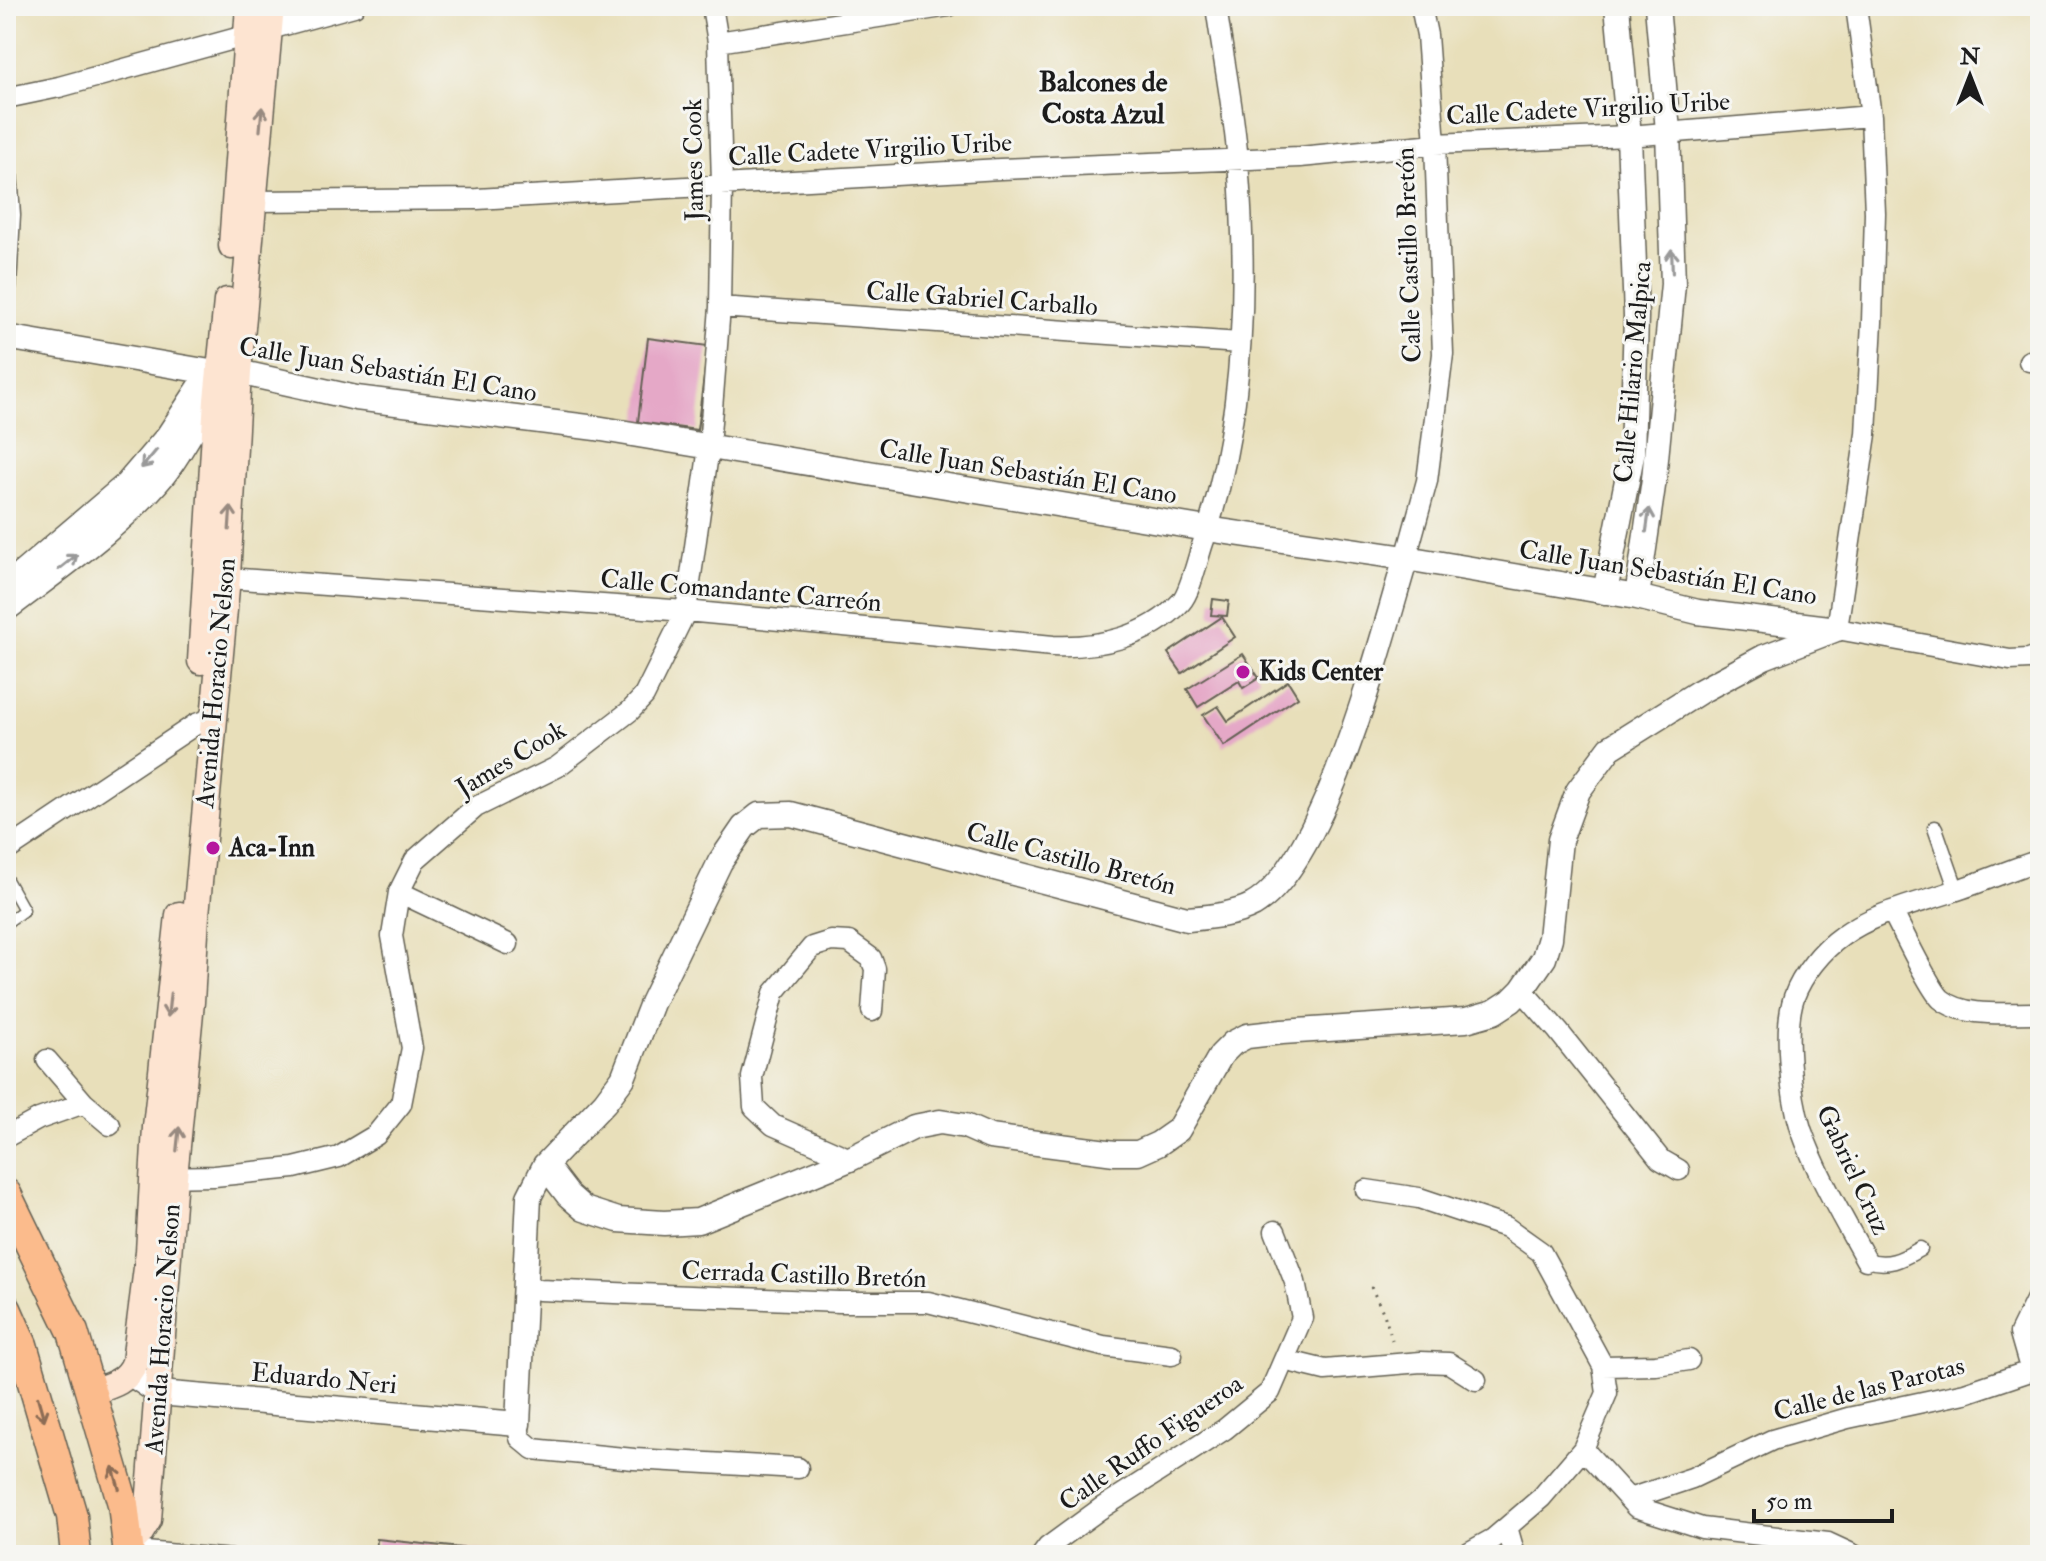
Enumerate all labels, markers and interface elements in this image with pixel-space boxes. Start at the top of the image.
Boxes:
north arrow [1930,36,2010,116]
text: N [1959,43,1980,71]
district label: Balcones de Costa Azul [1039,65,1168,132]
street label: Calle Cadete Virgilio Uribe [1445,86,1731,132]
street label: James Cook [677,98,711,222]
one-way arrow [254,106,269,133]
street label: Calle Cadete Virgilio Uribe [727,127,1013,173]
street label: Calle Castillo Bretón [1389,147,1429,363]
one-way arrow [1664,248,1679,275]
street label: Calle Hilario Malpica [1607,259,1660,484]
street label: Calle Gabriel Carballo [865,275,1099,323]
street label: Calle Juan Sebastián El Cano [237,331,539,409]
street label: Calle Juan Sebastián El Cano [877,433,1179,511]
one-way arrow [140,448,158,468]
one-way arrow [223,505,238,532]
one-way arrow [1641,508,1656,533]
street label: Calle Juan Sebastián El Cano [1517,534,1819,612]
one-way arrow [57,553,78,570]
street label: Avenida Horacio Nelson [189,557,243,810]
street label: Calle Comandante Carreón [599,563,883,619]
place label: Kids Center [1259,656,1384,688]
marker: Kids Center [1234,663,1252,681]
street label: James Cook [449,713,572,805]
street label: Calle Castillo Bretón [963,816,1179,902]
place label: Aca-Inn [228,832,316,864]
marker: Aca-Inn [204,839,222,857]
one-way arrow [162,991,177,1018]
street label: Gabriel Cruz [1809,1100,1897,1240]
one-way arrow [171,1126,186,1153]
street label: Avenida Horacio Nelson [138,1203,188,1456]
street label: Cerrada Castillo Bretón [681,1255,927,1295]
street label: Calle de las Parotas [1770,1350,1968,1428]
street label: Eduardo Neri [250,1357,398,1401]
street label: Calle Ruffo Figueroa [1053,1367,1249,1518]
one-way arrow [34,1395,49,1421]
one-way arrow [108,1466,123,1492]
scale bar [1754,1473,1892,1523]
text: 50 m [1766,1486,1813,1517]

